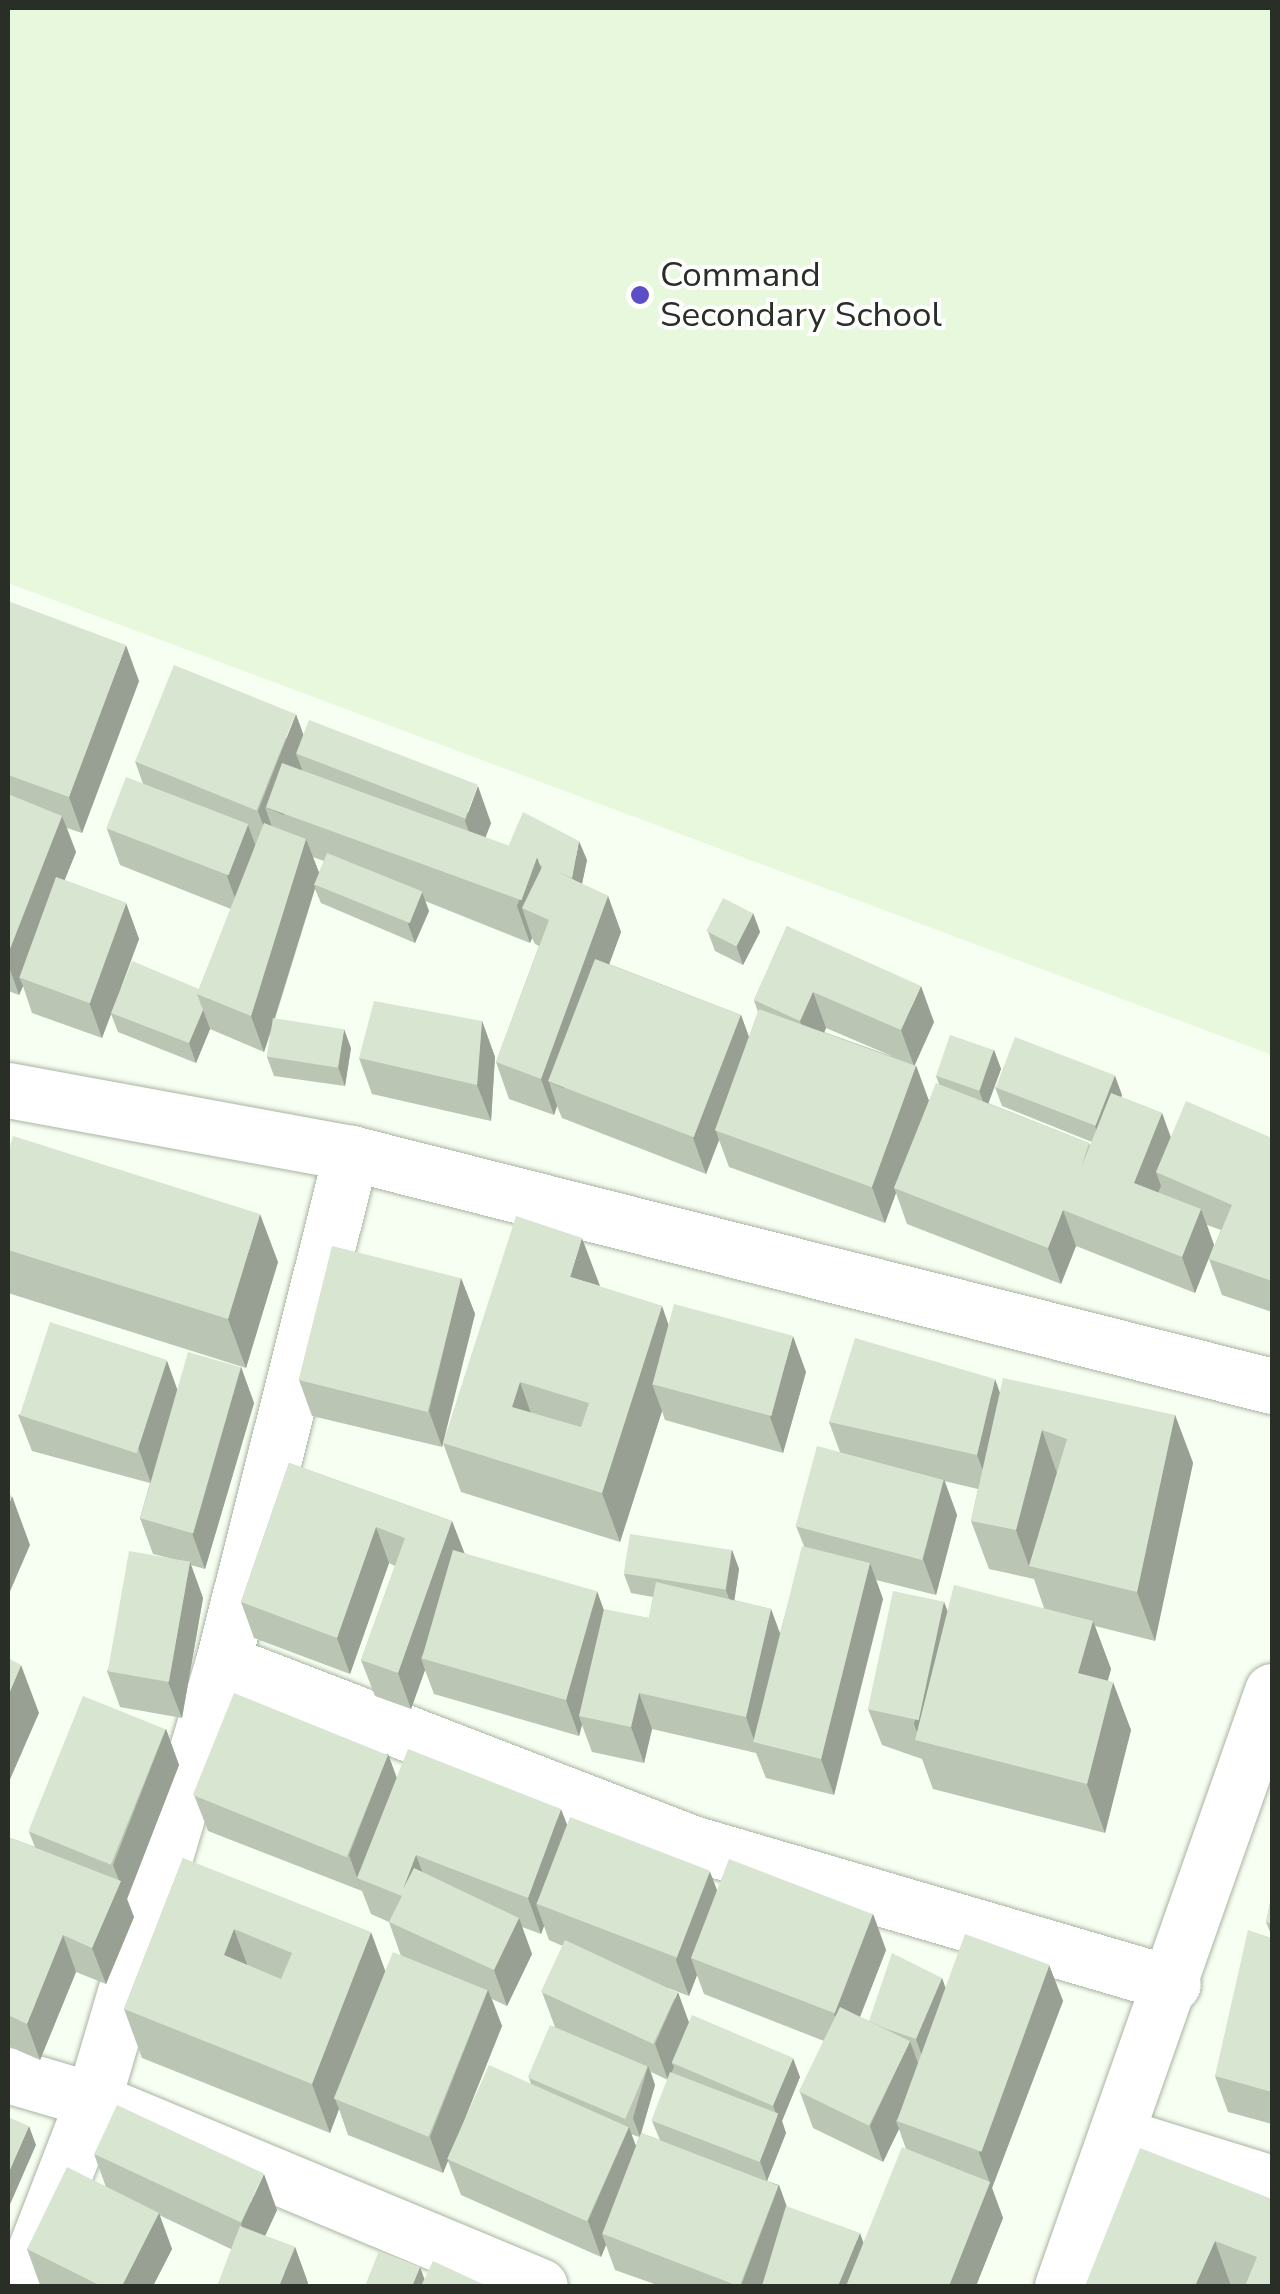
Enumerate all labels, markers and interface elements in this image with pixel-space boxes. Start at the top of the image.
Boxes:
place label: Command Secondary School [660,254,942,336]
marker: Command Secondary School [629,284,651,306]

